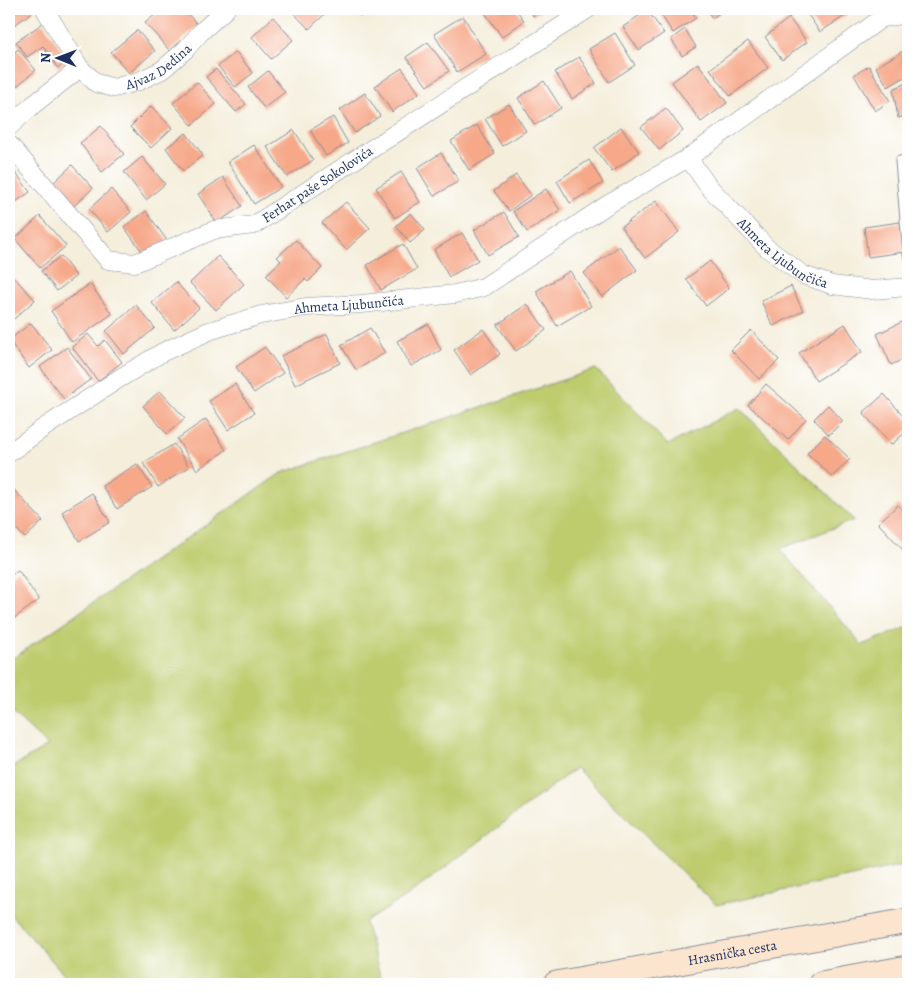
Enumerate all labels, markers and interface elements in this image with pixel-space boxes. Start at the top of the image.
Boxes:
north arrow [32,32,82,82]
street label: Ajvaz Dedina [122,39,196,94]
text: N [36,53,55,63]
street label: Ferhat paše Sokolovića [258,141,377,227]
street label: Ahmeta Ljubunčića [733,212,831,293]
street label: Ahmeta Ljubunčića [292,290,405,319]
street label: Hrasnička cesta [686,935,779,970]

